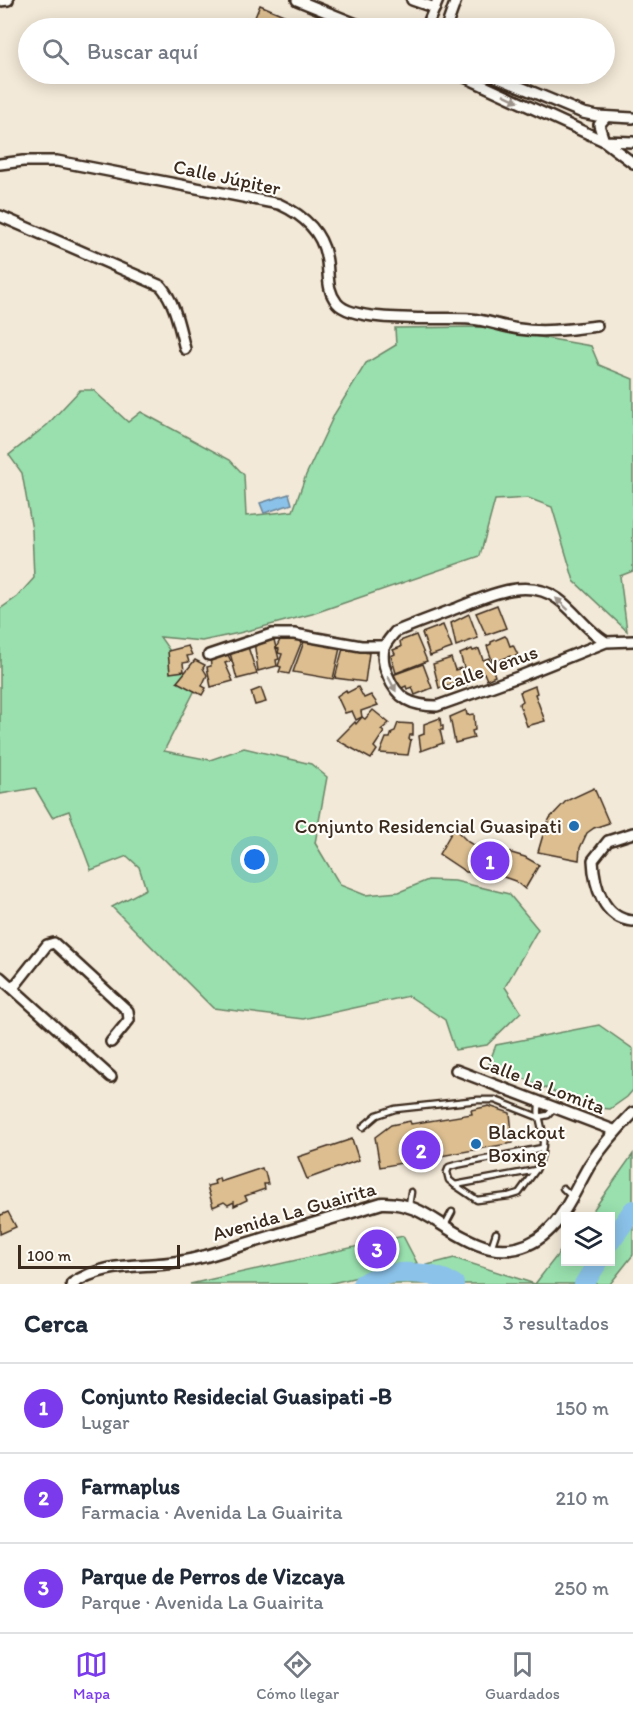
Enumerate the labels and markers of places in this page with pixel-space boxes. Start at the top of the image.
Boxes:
place label: Conjunto Residencial Guasipati [294,814,562,838]
marker: Conjunto Residencial Guasipati [567,819,581,833]
pin: 1 [470,838,510,884]
place label: Blackout Boxing [488,1120,565,1167]
pin: 2 [402,1128,440,1172]
marker: Blackout Boxing [469,1137,483,1151]
pin: 3 [358,1226,397,1272]

